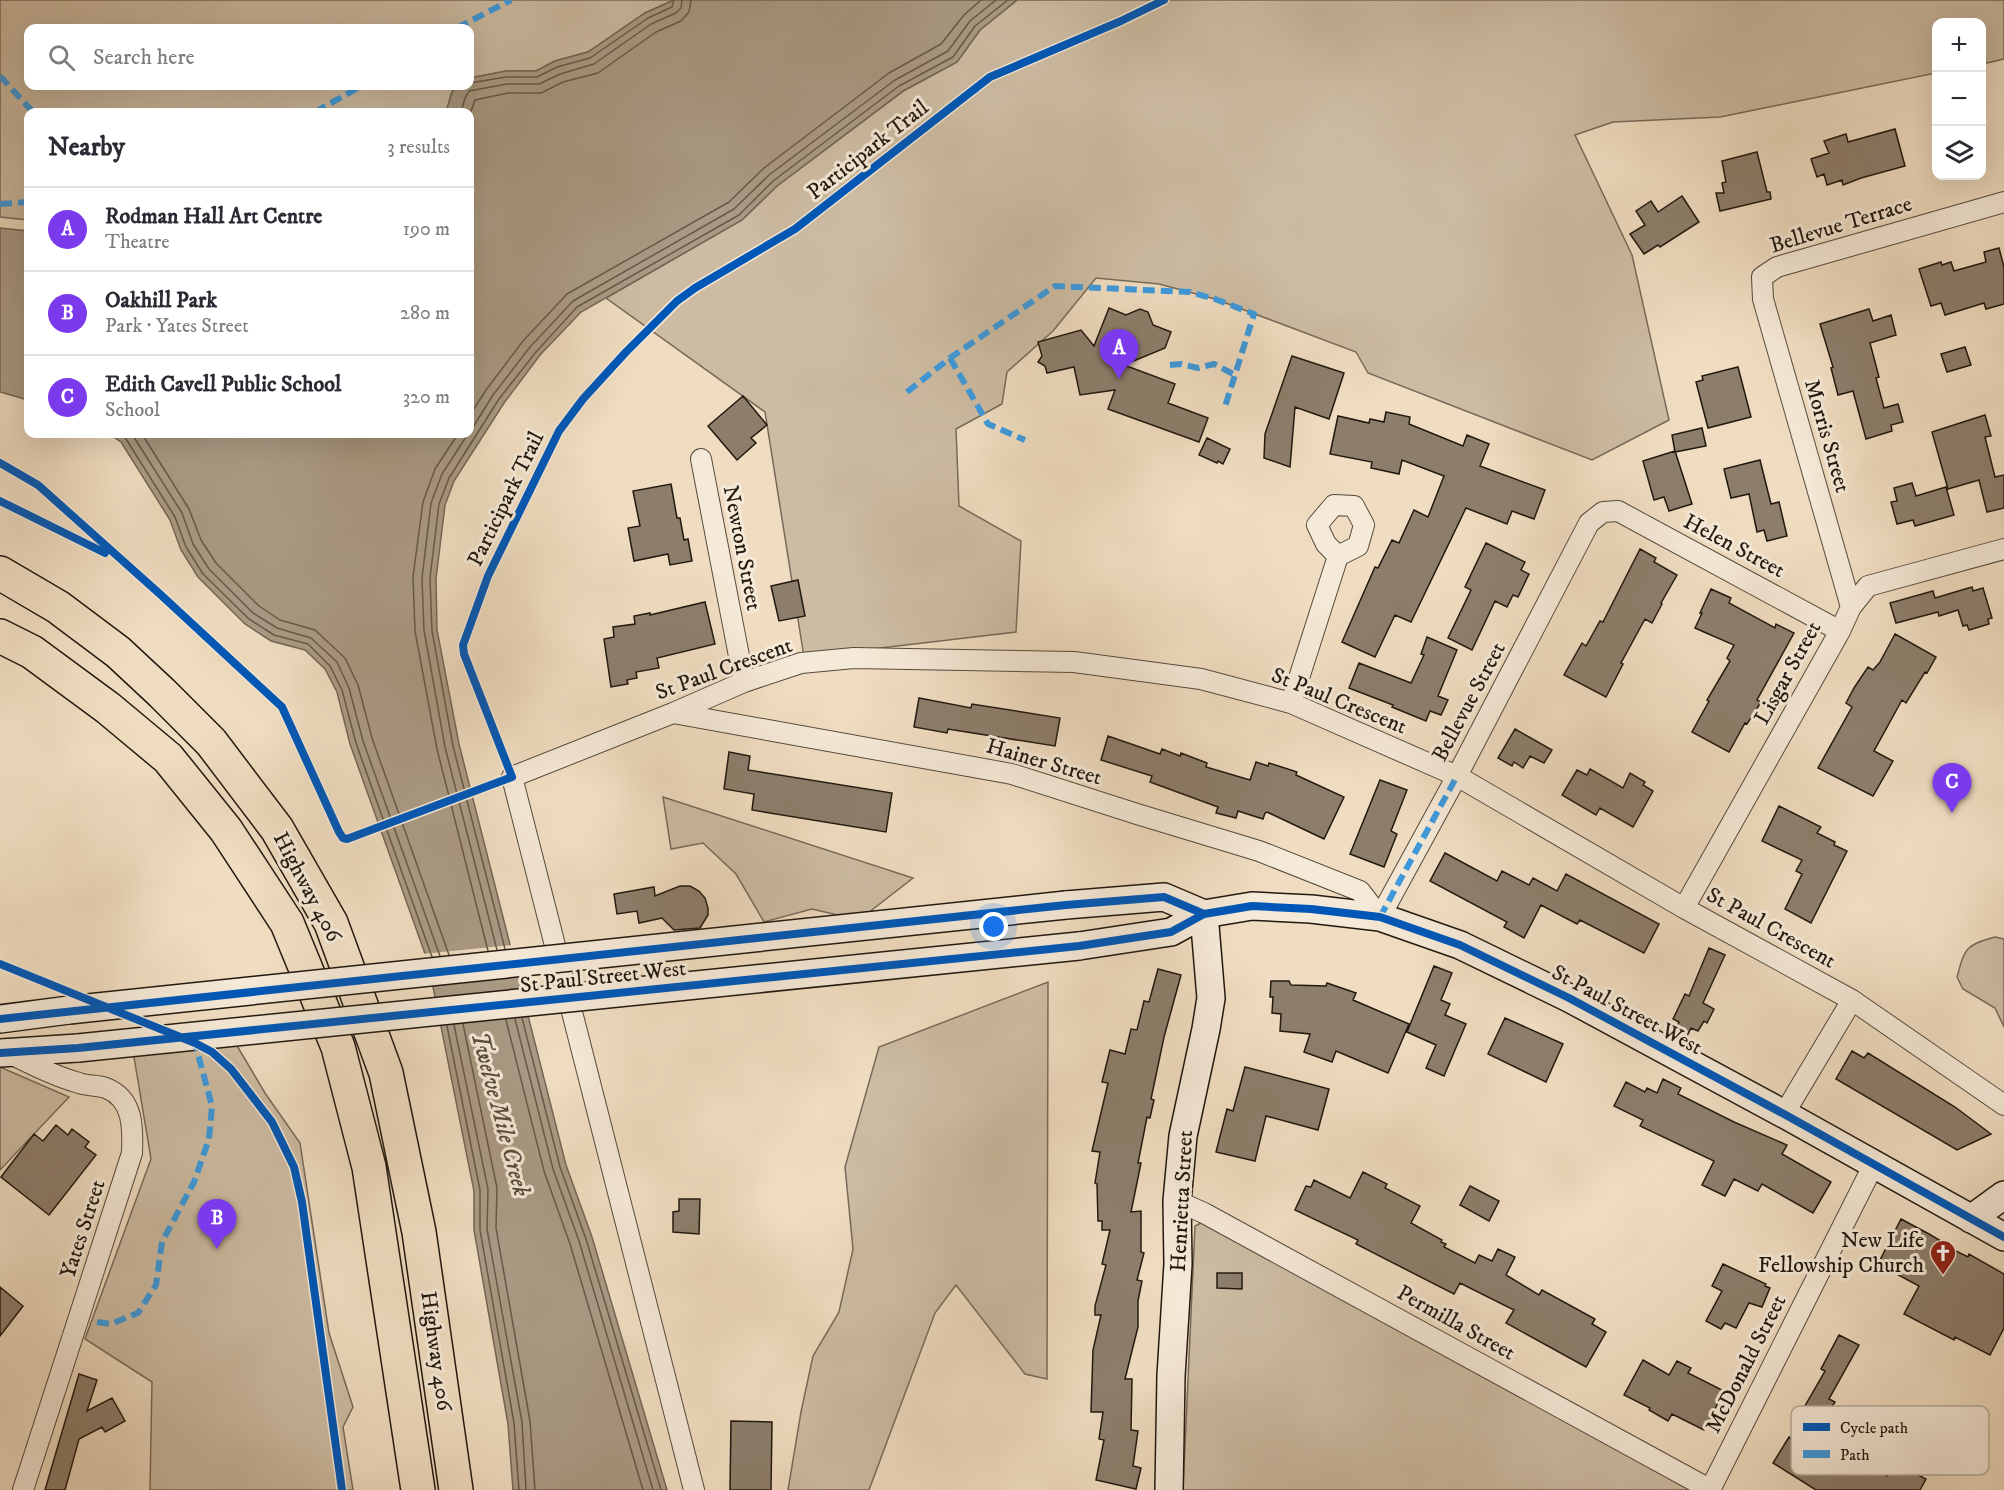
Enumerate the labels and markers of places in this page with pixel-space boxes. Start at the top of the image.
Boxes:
pin: A [1100,330,1138,379]
pin: C [1932,764,1972,813]
pin: B [198,1200,236,1249]
place label: New Life Fellowship Church [1758,1227,1924,1279]
church icon: New Life Fellowship Church [1928,1238,1958,1276]

